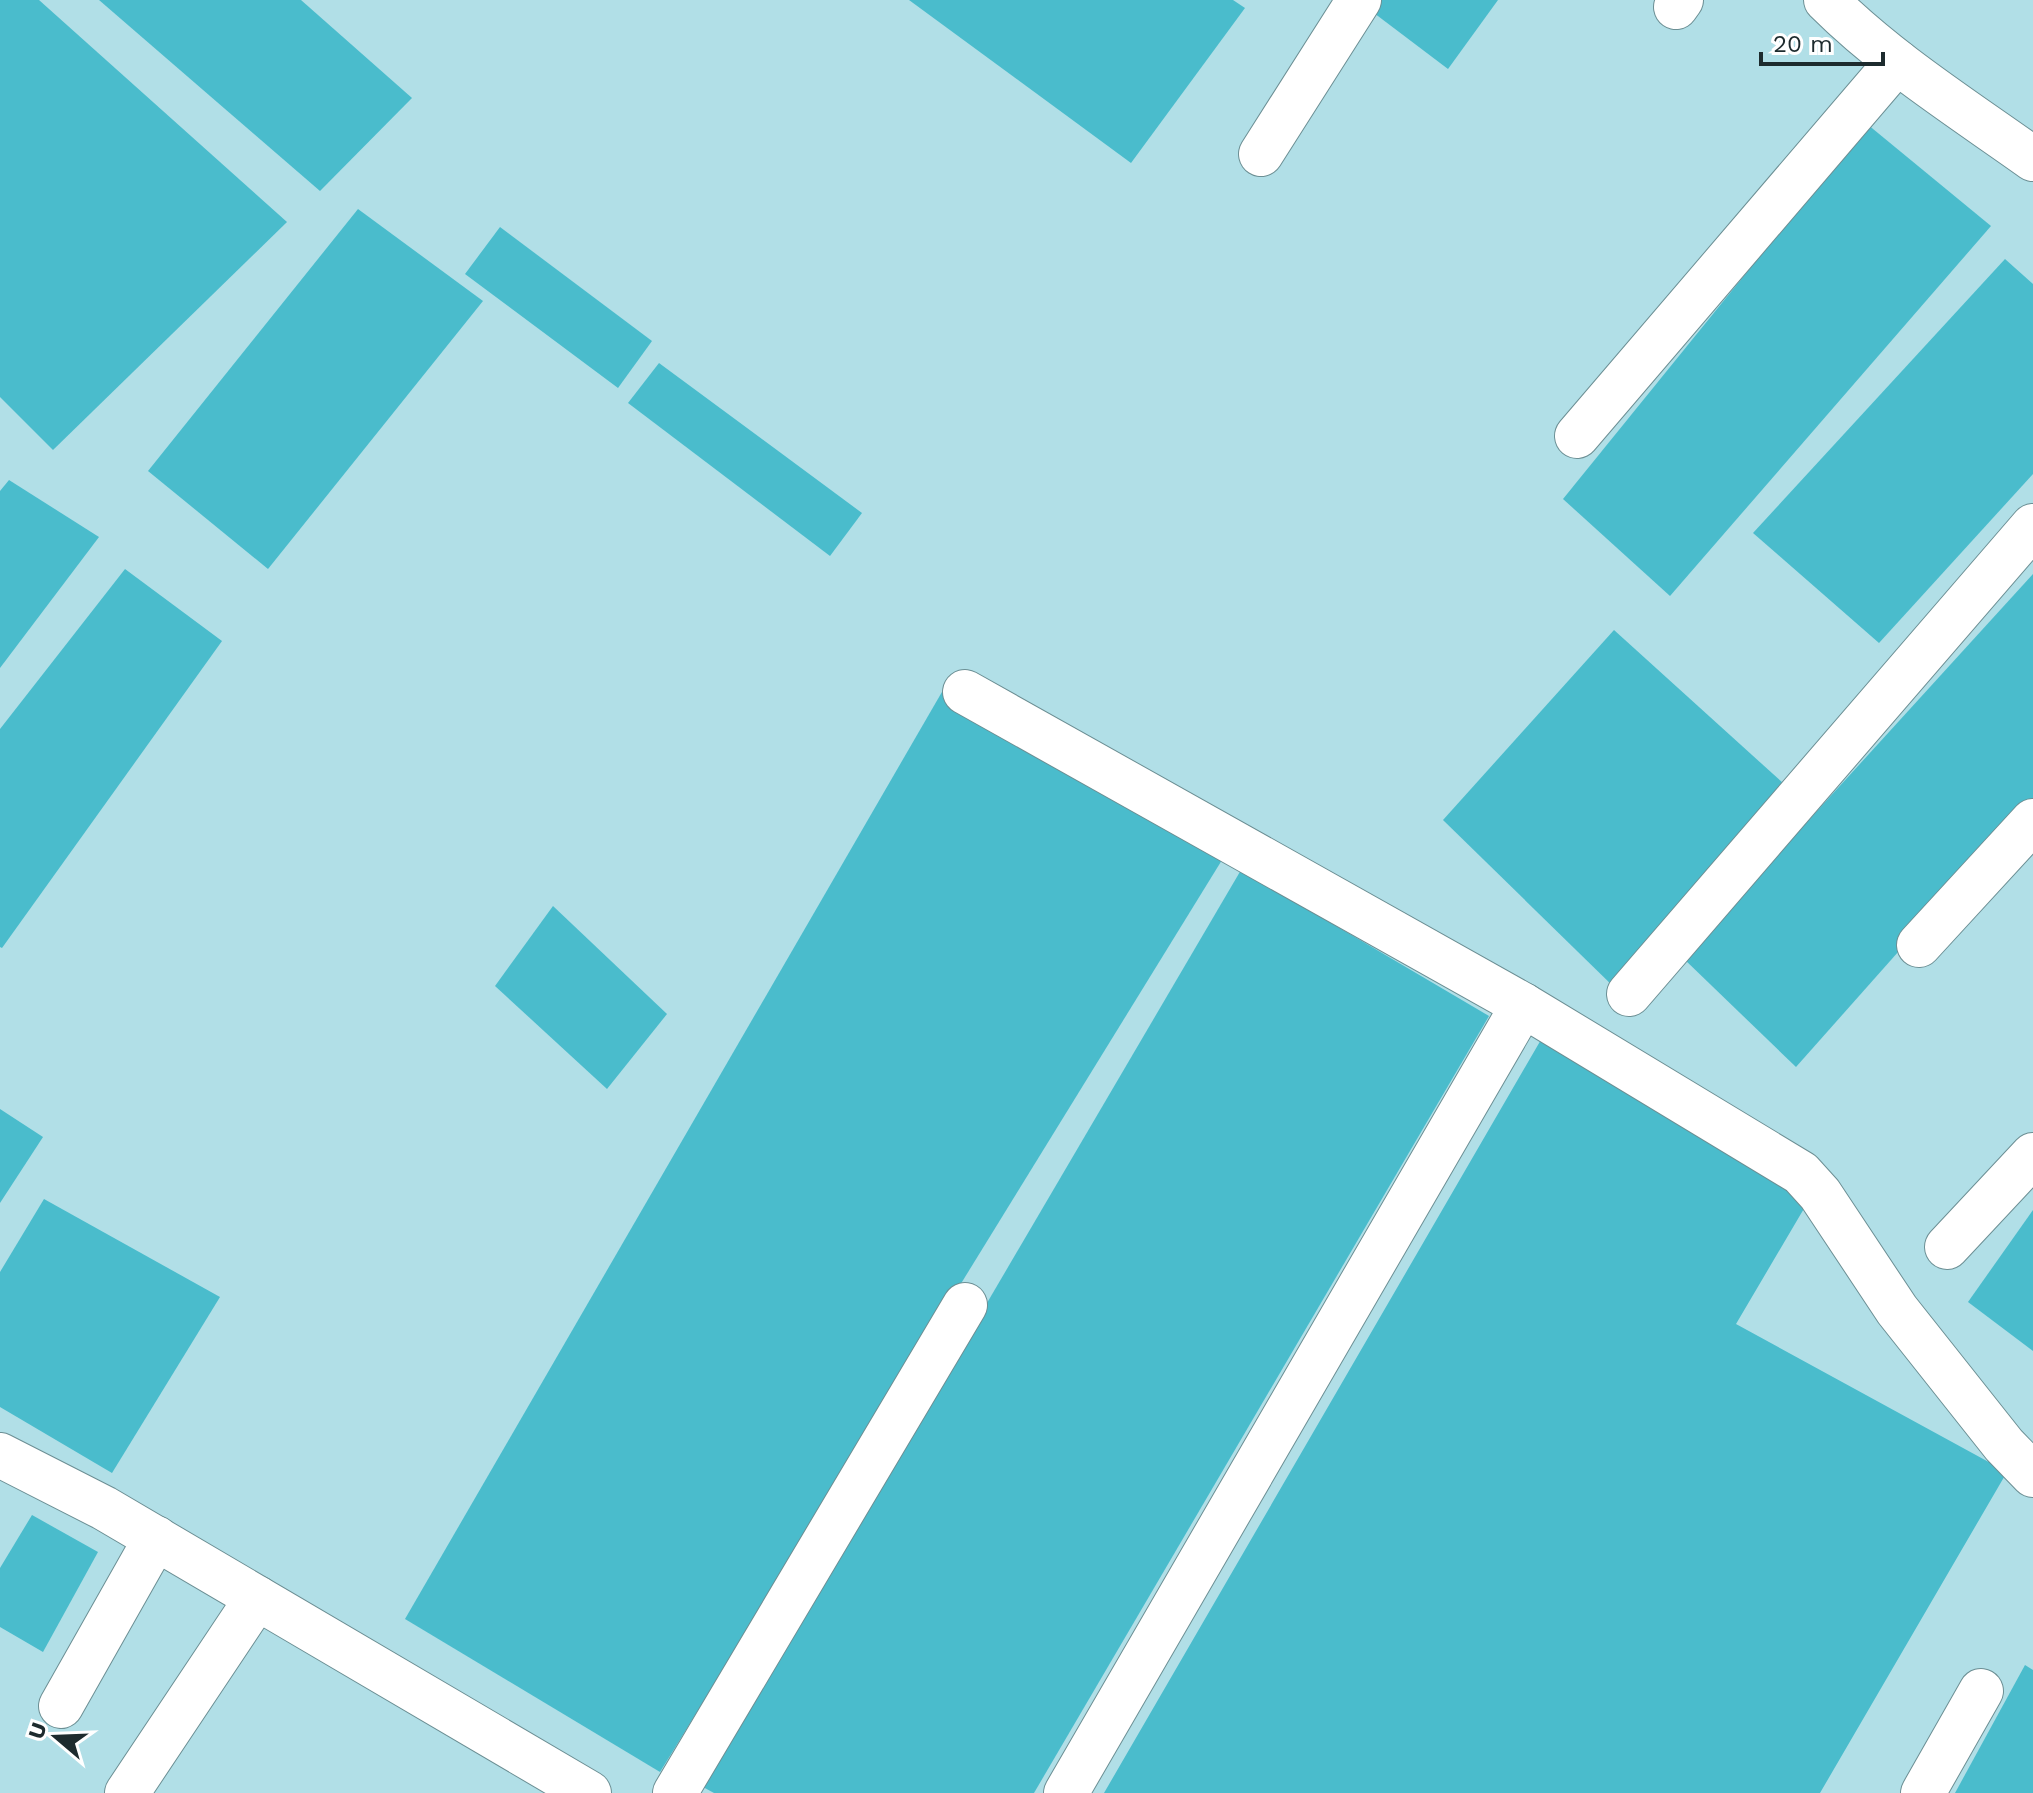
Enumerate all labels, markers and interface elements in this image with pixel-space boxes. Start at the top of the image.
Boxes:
scale bar [1761,16,1883,66]
text: 20 m [1773,30,1833,58]
north arrow [16,1697,96,1777]
text: U [23,1719,52,1742]

